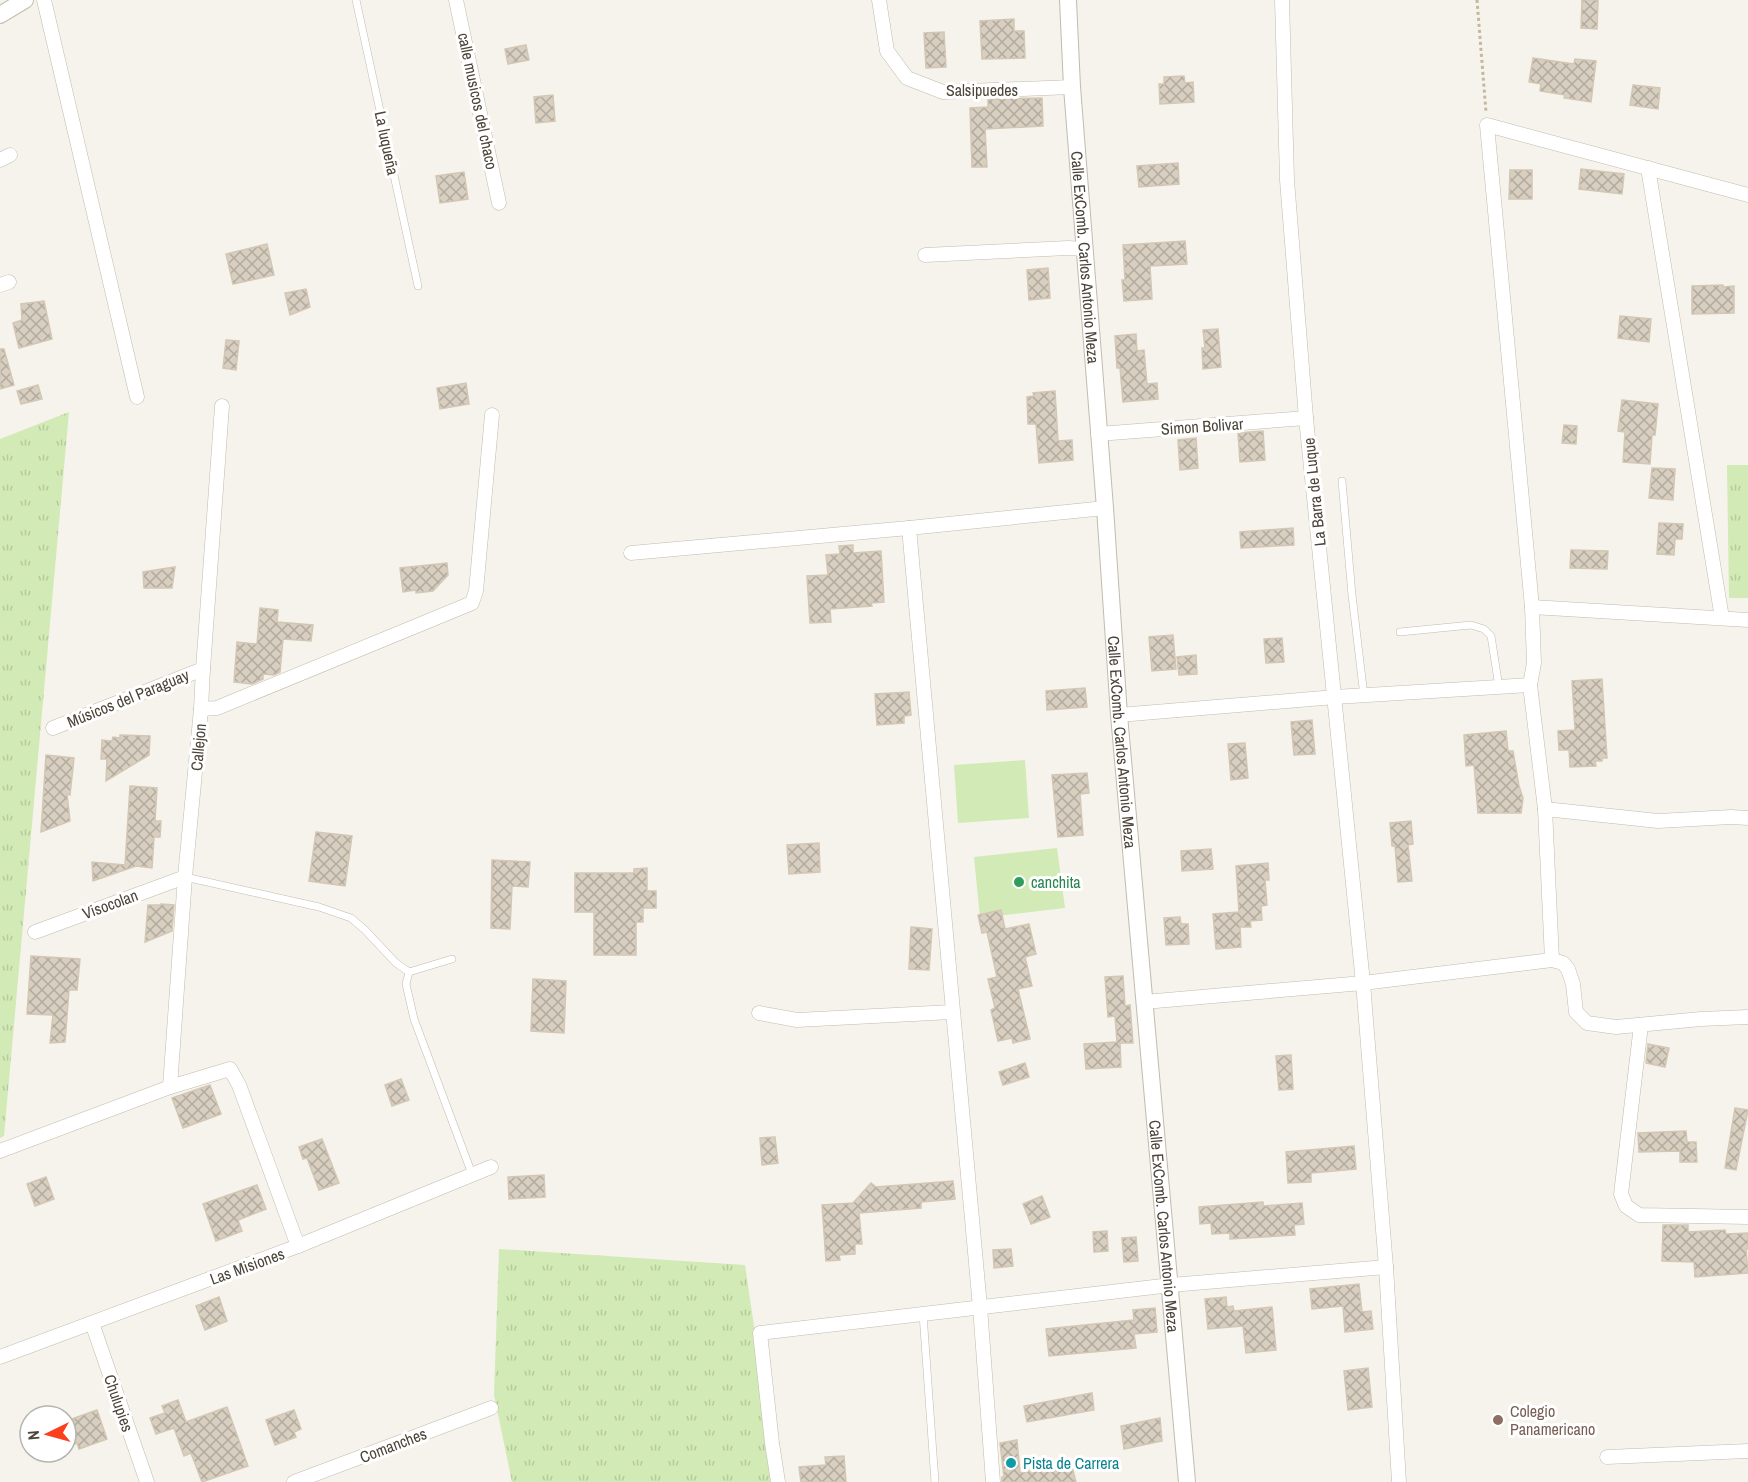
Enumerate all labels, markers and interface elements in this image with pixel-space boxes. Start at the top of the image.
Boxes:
street label: calle musicos del chaco [453,31,503,171]
street label: Salsipuedes [946,79,1018,101]
street label: La luqueña [369,109,405,178]
street label: Calle ExComb. Carlos Antonio Meza [1066,150,1105,365]
street label: Simon Bolivar [1160,412,1244,440]
street label: La Barra de Luque [1297,437,1331,547]
street label: Calle ExComb. Carlos Antonio Meza [1103,635,1142,850]
street label: Músicos del Paraguay [64,663,193,733]
street label: Callejon [185,722,211,772]
place label: canchita [1031,871,1081,893]
marker: canchita [1012,875,1026,889]
street label: Visocolan [79,884,141,924]
street label: Calle ExComb. Carlos Antonio Meza [1144,1119,1185,1334]
street label: Las Misiones [207,1242,287,1290]
street label: Chulupies [99,1371,139,1435]
place label: Colegio Panamericano [1510,1400,1595,1440]
north arrow [18,1404,78,1464]
marker: Colegio Panamericano [1491,1413,1505,1427]
street label: Comanches [356,1422,430,1468]
text: N [22,1430,44,1441]
place label: Pista de Carrera [1023,1452,1120,1474]
marker: Pista de Carrera [1004,1456,1018,1470]

